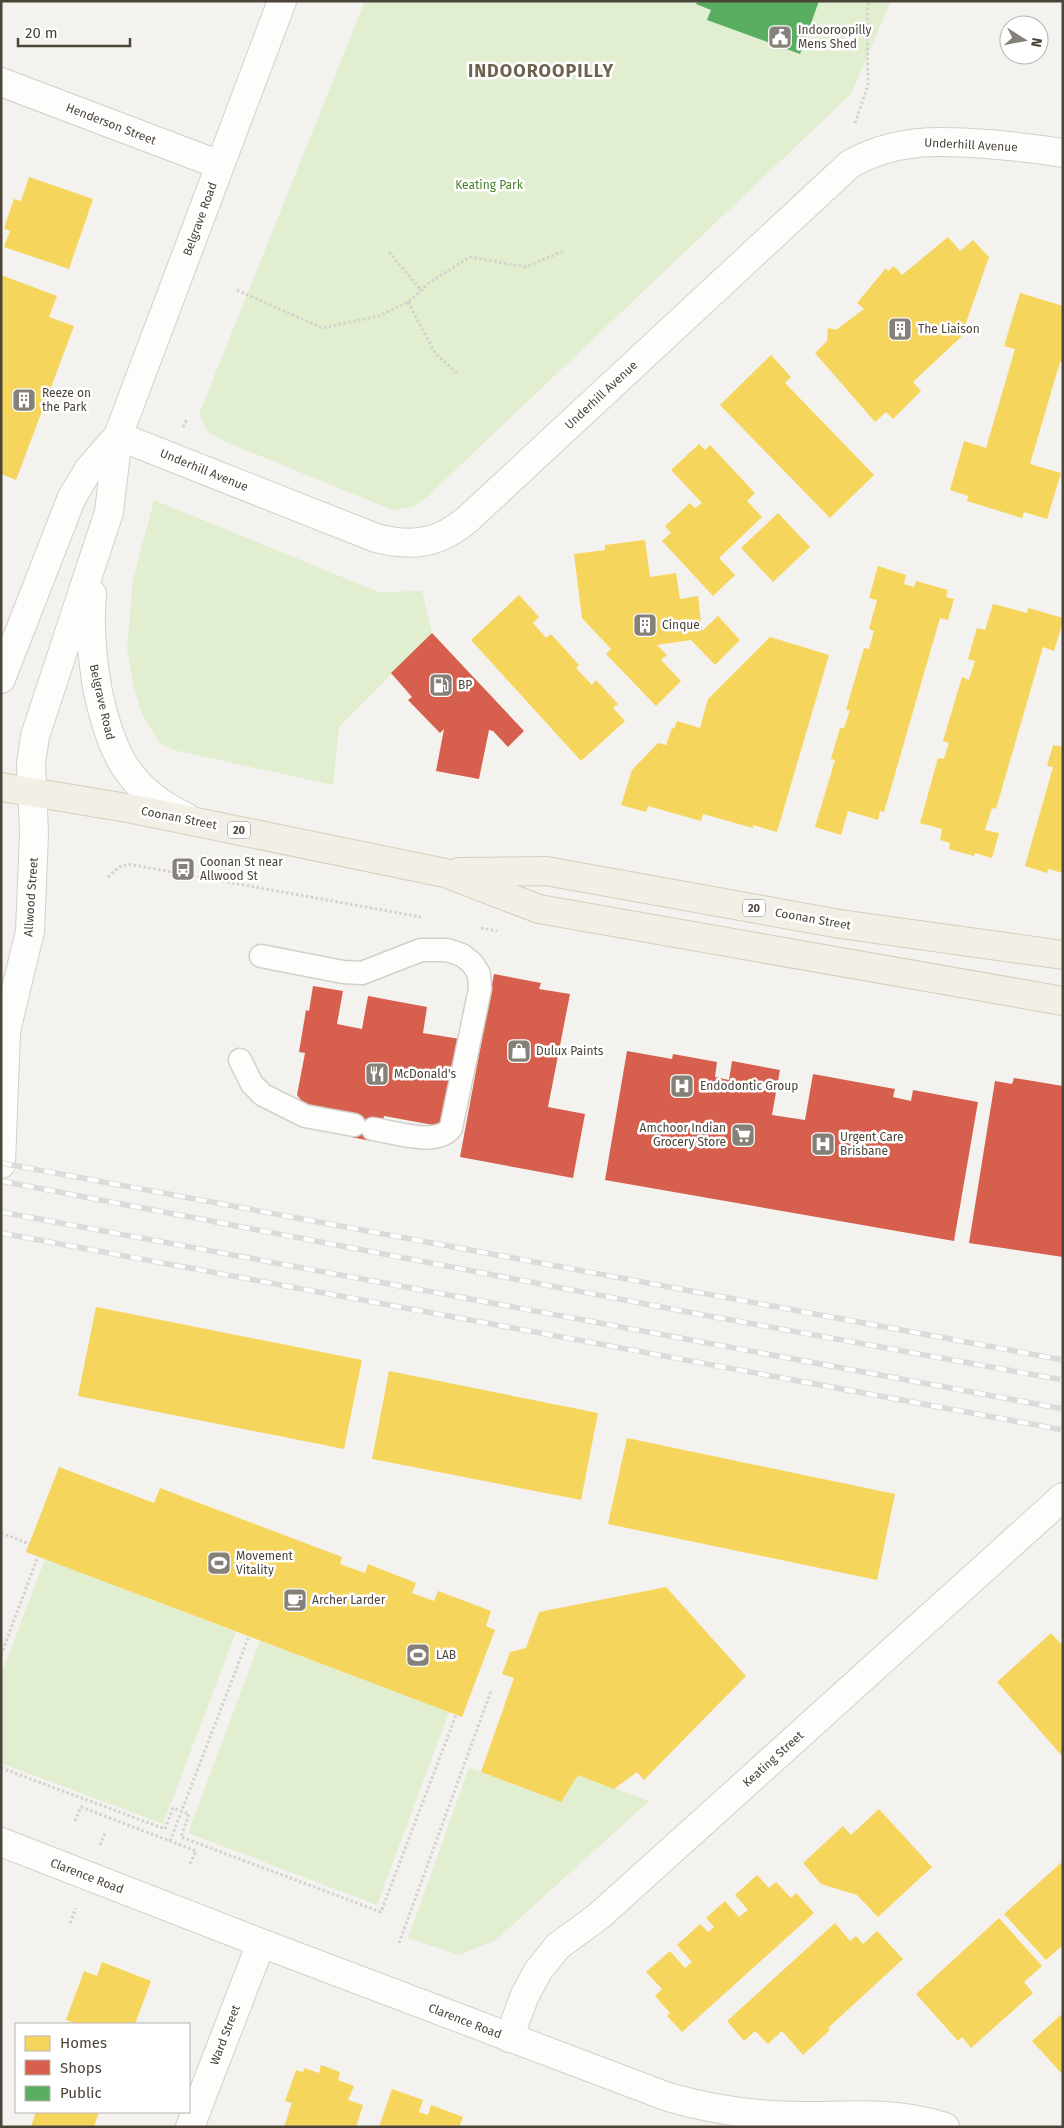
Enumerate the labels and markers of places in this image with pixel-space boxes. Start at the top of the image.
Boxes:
place label: Indooroopilly Mens Shed [798,23,871,51]
public building icon: Indooroopilly Mens Shed [767,24,793,50]
building icon: The Liaison [887,316,913,342]
place label: The Liaison [918,322,980,336]
place label: Reeze on the Park [42,386,91,414]
building icon: Reeze on the Park [11,387,37,413]
building icon: Cinque [632,612,658,638]
place label: Cinque [662,618,700,632]
fuel station icon: BP [428,672,454,698]
place label: BP [458,678,472,692]
place label: Coonan St near Allwood St [200,855,283,883]
bus stop icon: Coonan St near Allwood St [170,856,196,882]
shop icon: Dulux Paints [506,1038,532,1064]
place label: Dulux Paints [536,1044,604,1058]
restaurant icon: McDonald's [364,1061,390,1087]
place label: McDonald's [394,1067,456,1081]
hospital icon: Endodontic Group [669,1073,695,1099]
place label: Endodontic Group [700,1079,798,1093]
place label: Amchoor Indian Grocery Store [640,1121,726,1149]
supermarket icon: Amchoor Indian Grocery Store [730,1122,756,1148]
place label: Urgent Care Brisbane [840,1130,903,1158]
hospital icon: Urgent Care Brisbane [810,1131,836,1157]
place label: Movement Vitality [236,1549,294,1577]
sports icon: Movement Vitality [206,1550,232,1576]
cafe icon: Archer Larder [282,1587,308,1613]
place label: Archer Larder [312,1593,386,1607]
sports icon: LAB [405,1642,431,1668]
place label: LAB [436,1648,456,1662]

